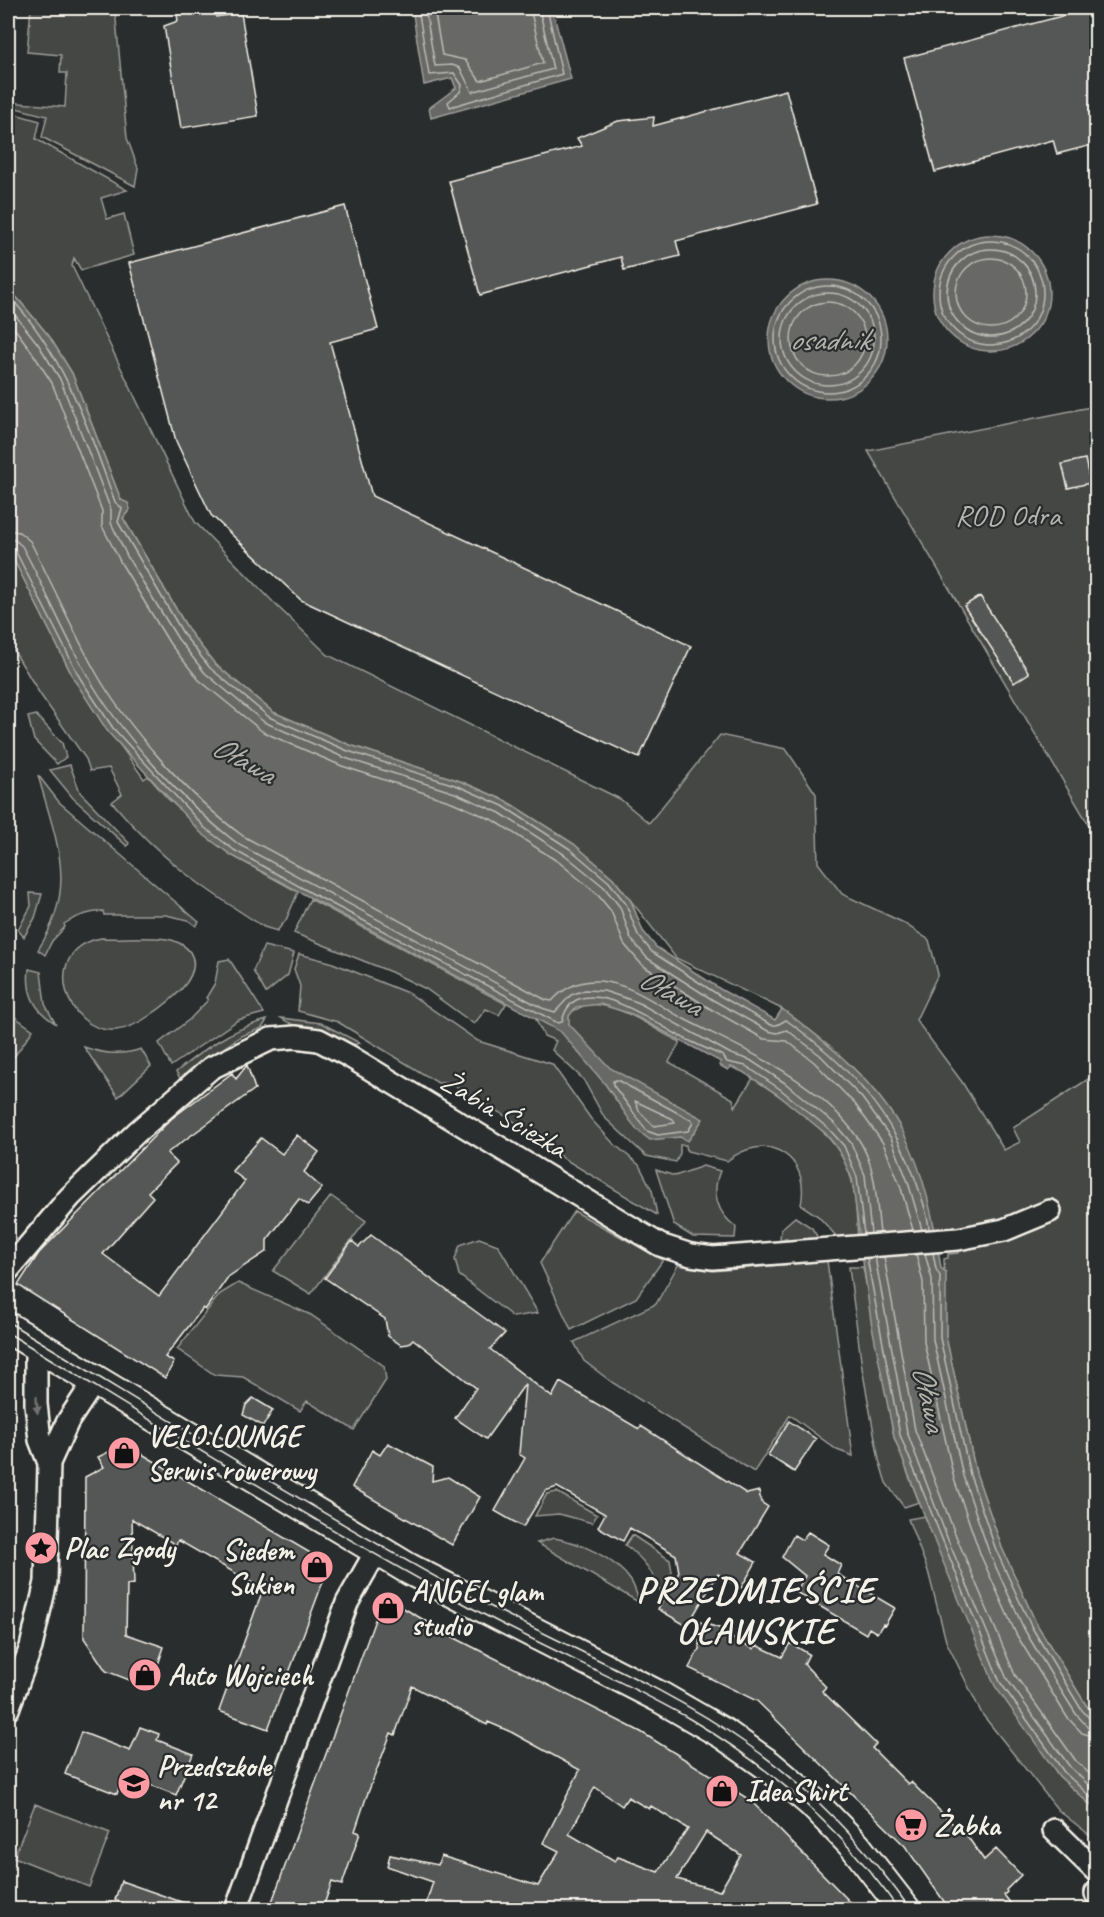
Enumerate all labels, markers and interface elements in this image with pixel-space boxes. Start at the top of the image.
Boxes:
water label: osadnik [789,319,874,360]
park label: ROD Odra [955,496,1063,534]
water label: Oława [205,725,285,795]
water label: Oława [632,957,712,1027]
street label: Żabia Ścieżka [434,1061,576,1168]
water label: Oława [903,1362,957,1438]
one-way arrow [32,1395,41,1414]
place label: VELO.LOUNGE Serwis rowerowy [147,1417,319,1490]
shop icon: VELO.LOUNGE Serwis rowerowy [106,1435,142,1471]
place label: Plac Zgody [64,1529,178,1568]
place icon: Plac Zgody [23,1530,59,1566]
place label: Siedem Sukien [222,1531,296,1603]
shop icon: Siedem Sukien [299,1549,335,1585]
district label: PRZEDMIEŚCIE OŁAWSKIE [636,1567,879,1654]
place label: ANGEL glam studio [411,1572,545,1644]
shop icon: ANGEL glam studio [370,1590,406,1626]
place label: Auto Wojciech [168,1656,314,1694]
shop icon: Auto Wojciech [127,1657,163,1693]
place label: Przedszkole nr 12 [157,1747,273,1819]
school or university icon: Przedszkole nr 12 [116,1765,152,1801]
place label: IdeaShirt [745,1772,850,1810]
shop icon: IdeaShirt [704,1773,740,1809]
place label: Żabka [934,1806,1003,1844]
supermarket icon: Żabka [893,1807,929,1843]

